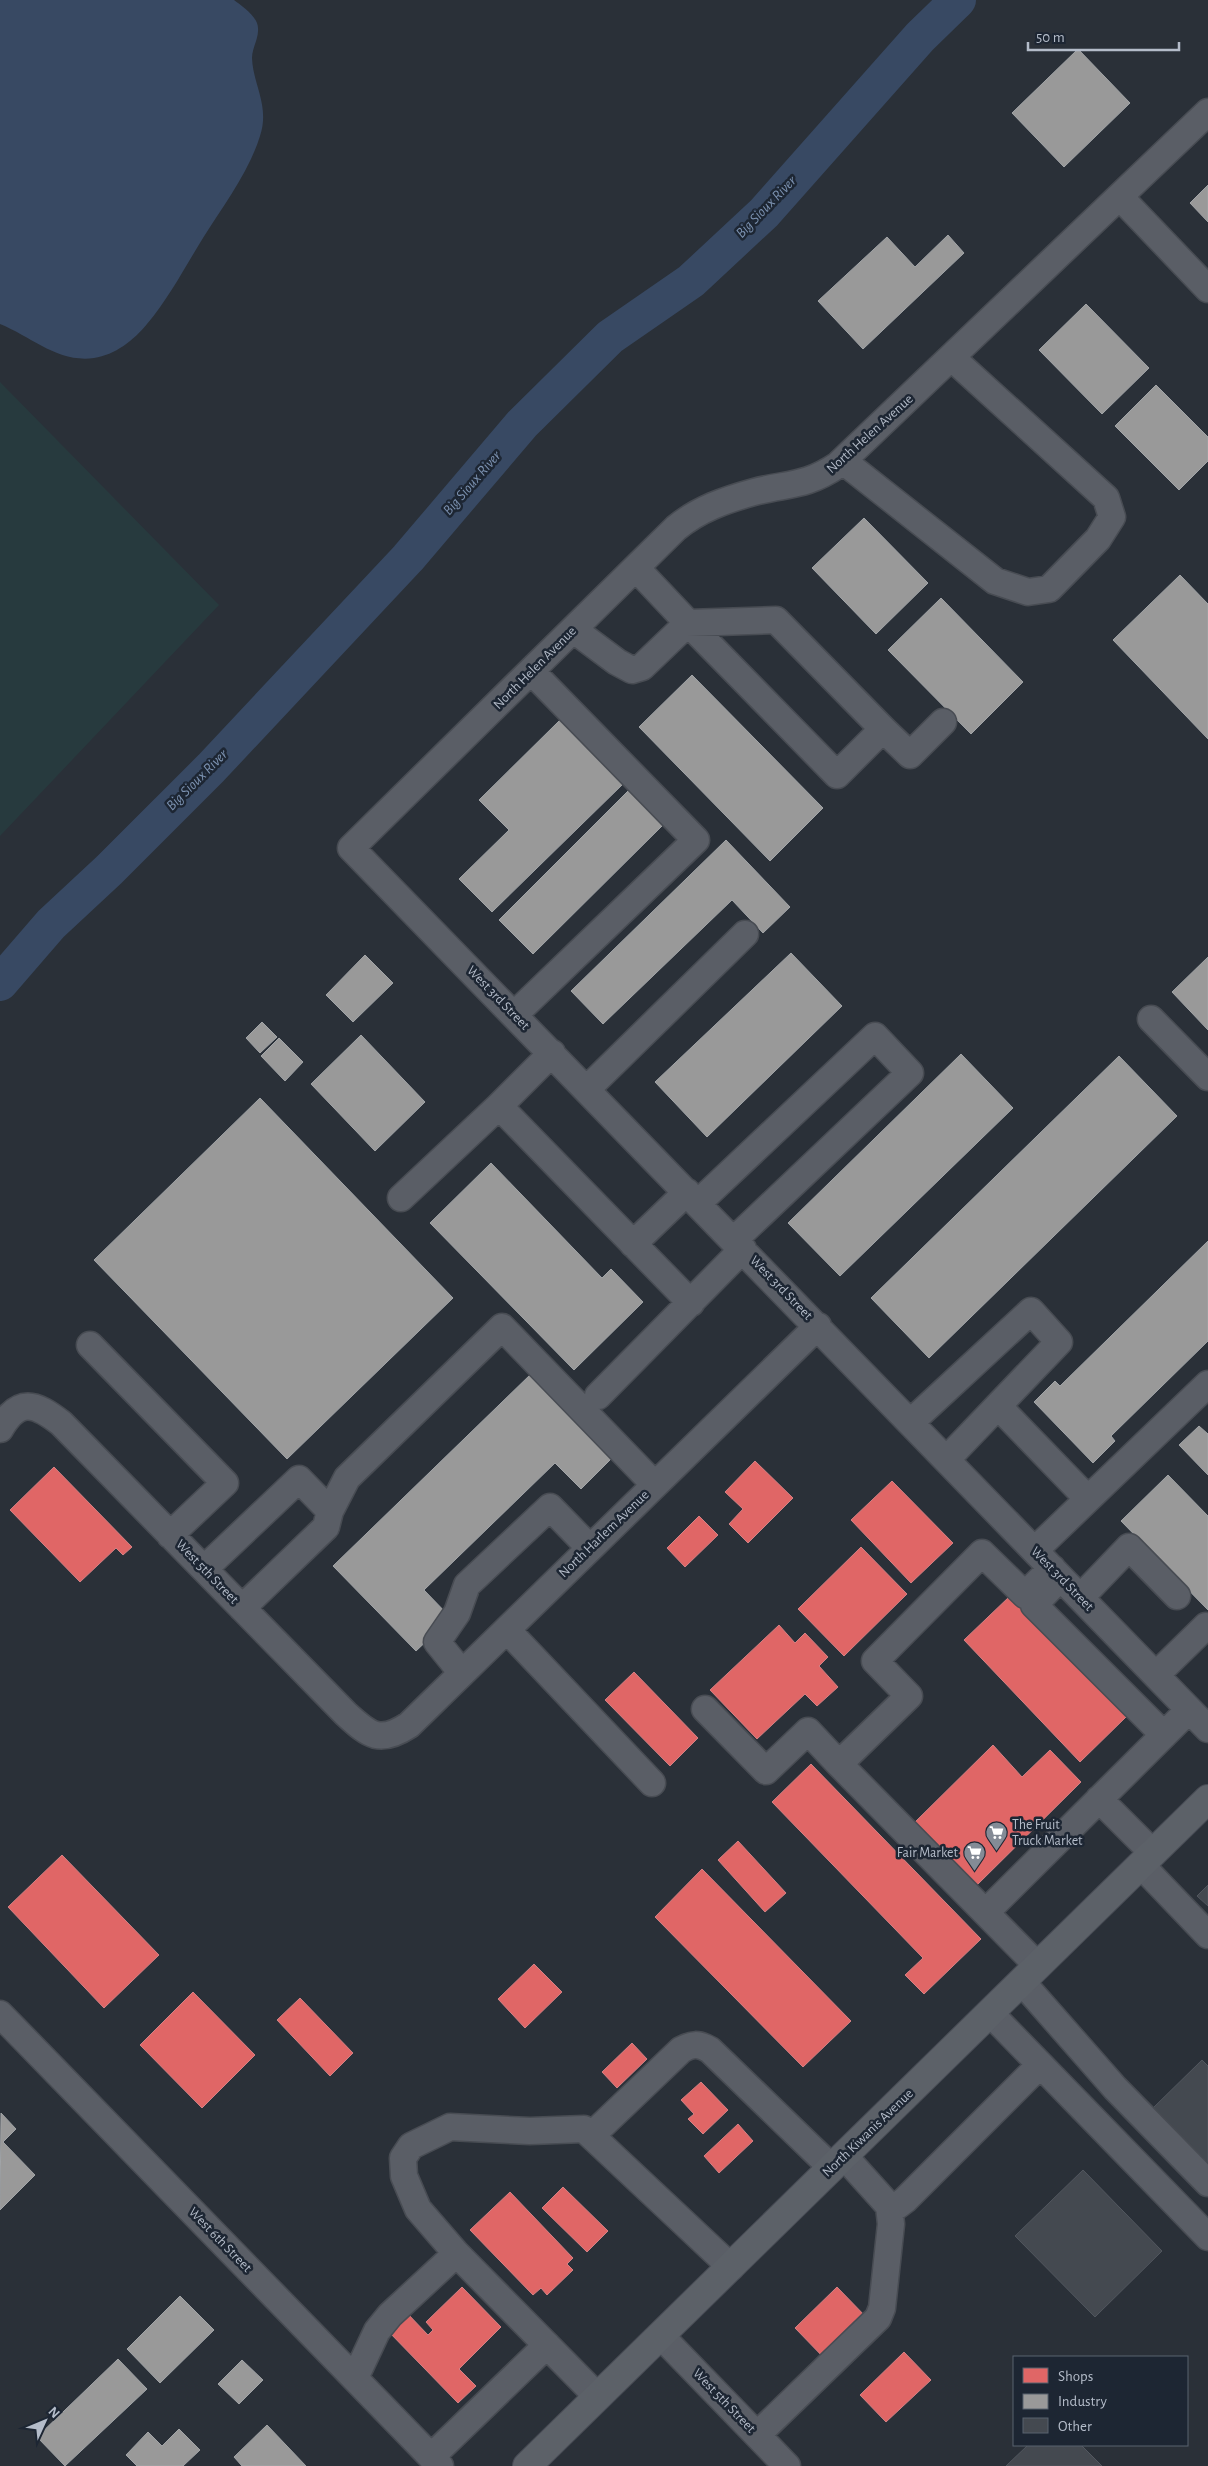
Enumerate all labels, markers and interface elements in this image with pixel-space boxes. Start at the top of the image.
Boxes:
scale bar [1028,20,1179,52]
text: 50 m [1036,30,1065,45]
water label: Big Sioux River [733,172,800,241]
street label: North Helen Avenue [824,392,916,476]
water label: Big Sioux River [440,447,504,518]
street label: North Helen Avenue [491,624,579,712]
water label: Big Sioux River [164,746,231,813]
street label: West 3rd Street [464,963,532,1033]
street label: West 3rd Street [747,1253,815,1323]
street label: North Harlem Avenue [556,1488,652,1580]
street label: West 5th Street [173,1537,241,1607]
street label: West 3rd Street [1028,1544,1096,1614]
place label: The Fruit Truck Market [1012,1818,1083,1848]
supermarket icon: The Fruit Truck Market [984,1821,1008,1852]
supermarket icon: Fair Market [962,1841,986,1872]
place label: Fair Market [897,1846,959,1860]
street label: North Kiwanis Avenue [820,2086,916,2180]
street label: West 6th Street [186,2205,255,2275]
legend [1013,2356,1188,2446]
street label: West 5th Street [690,2366,758,2436]
text: Shops [1058,2369,1093,2384]
text: Industry [1058,2394,1107,2409]
north arrow [20,2396,70,2446]
text: N [45,2404,62,2421]
text: Other [1058,2419,1092,2434]

